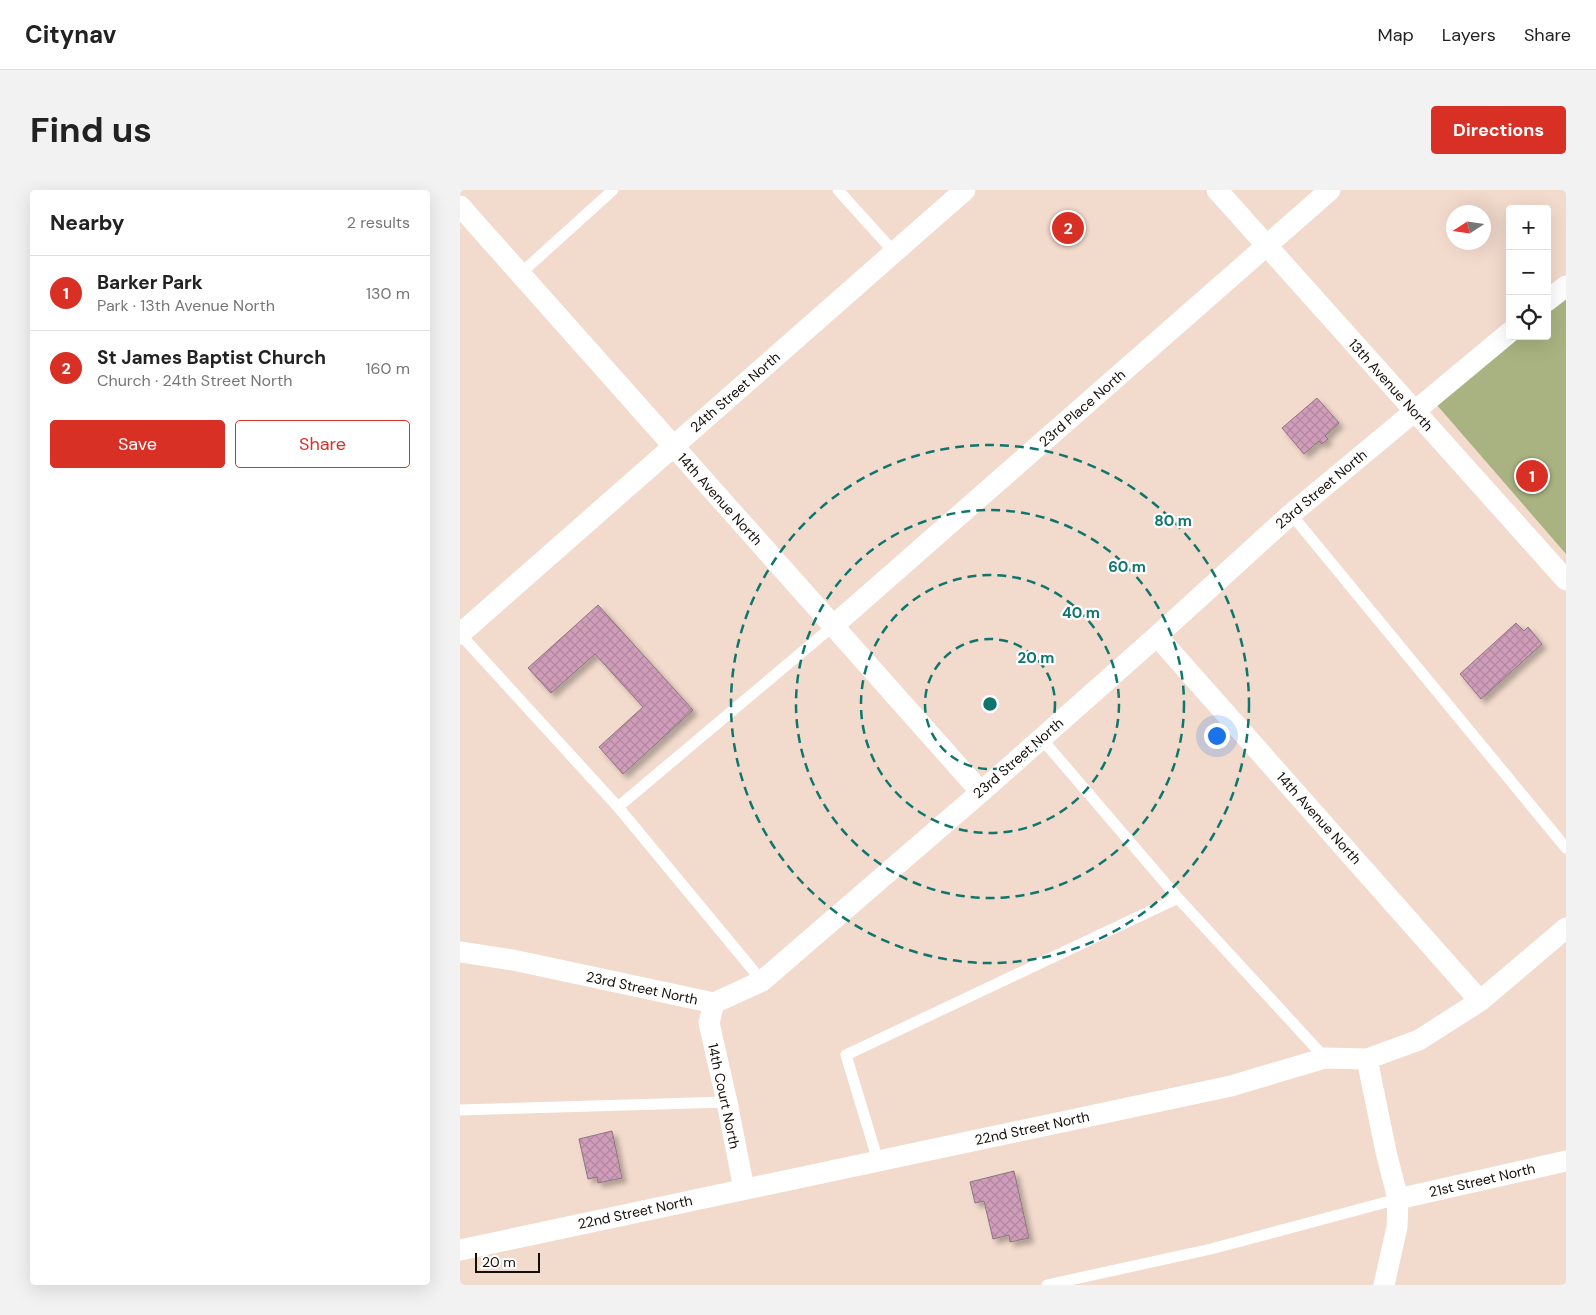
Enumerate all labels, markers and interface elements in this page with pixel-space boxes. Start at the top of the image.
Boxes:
text: Citynav [25,19,116,50]
text: Map [1378,23,1414,47]
text: Layers [1442,23,1496,47]
text: Share [1524,23,1571,47]
button: Directions [1431,106,1566,154]
text: Find us [30,107,152,153]
north arrow [1446,205,1491,250]
map controls [1506,205,1551,340]
button: + [1506,205,1551,250]
text: Nearby [50,209,124,237]
pin: 2 [1052,209,1084,247]
text: 2 results [347,212,410,233]
button: − [1506,250,1551,295]
text: Barker Park [97,270,203,295]
text: 1 [63,283,69,304]
text: 130 m [366,283,410,304]
text: Park · 13th Avenue North [97,295,275,316]
button: locate [1506,295,1551,340]
street label: 13th Avenue North [1345,335,1437,435]
text: St James Baptist Church [97,345,326,370]
street label: 24th Street North [686,348,784,436]
text: 2 [61,358,71,379]
text: 160 m [366,358,410,379]
street label: 23rd Place North [1035,365,1129,451]
text: Church · 24th Street North [97,370,292,391]
button: Save [50,420,225,468]
button: Share [235,420,410,468]
street label: 23rd Street North [1272,446,1370,532]
street label: 14th Avenue North [674,449,766,549]
pin: 1 [1516,457,1548,495]
text: 80 m [1154,511,1192,531]
text: 60 m [1108,557,1146,577]
text: 40 m [1062,603,1100,623]
text: 20 m [1018,648,1054,668]
centre of rings [981,695,999,713]
street label: 23rd Street North [969,714,1067,802]
your location [1204,723,1230,749]
street label: 14th Avenue North [1273,768,1365,868]
street label: 23rd Street North [584,967,700,1009]
street label: 14th Court North [704,1042,744,1150]
street label: 22nd Street North [973,1107,1091,1149]
street label: 21st Street North [1427,1159,1537,1201]
street label: 22nd Street North [576,1191,694,1233]
scale bar [475,1250,540,1273]
text: 20 m [482,1253,516,1271]

